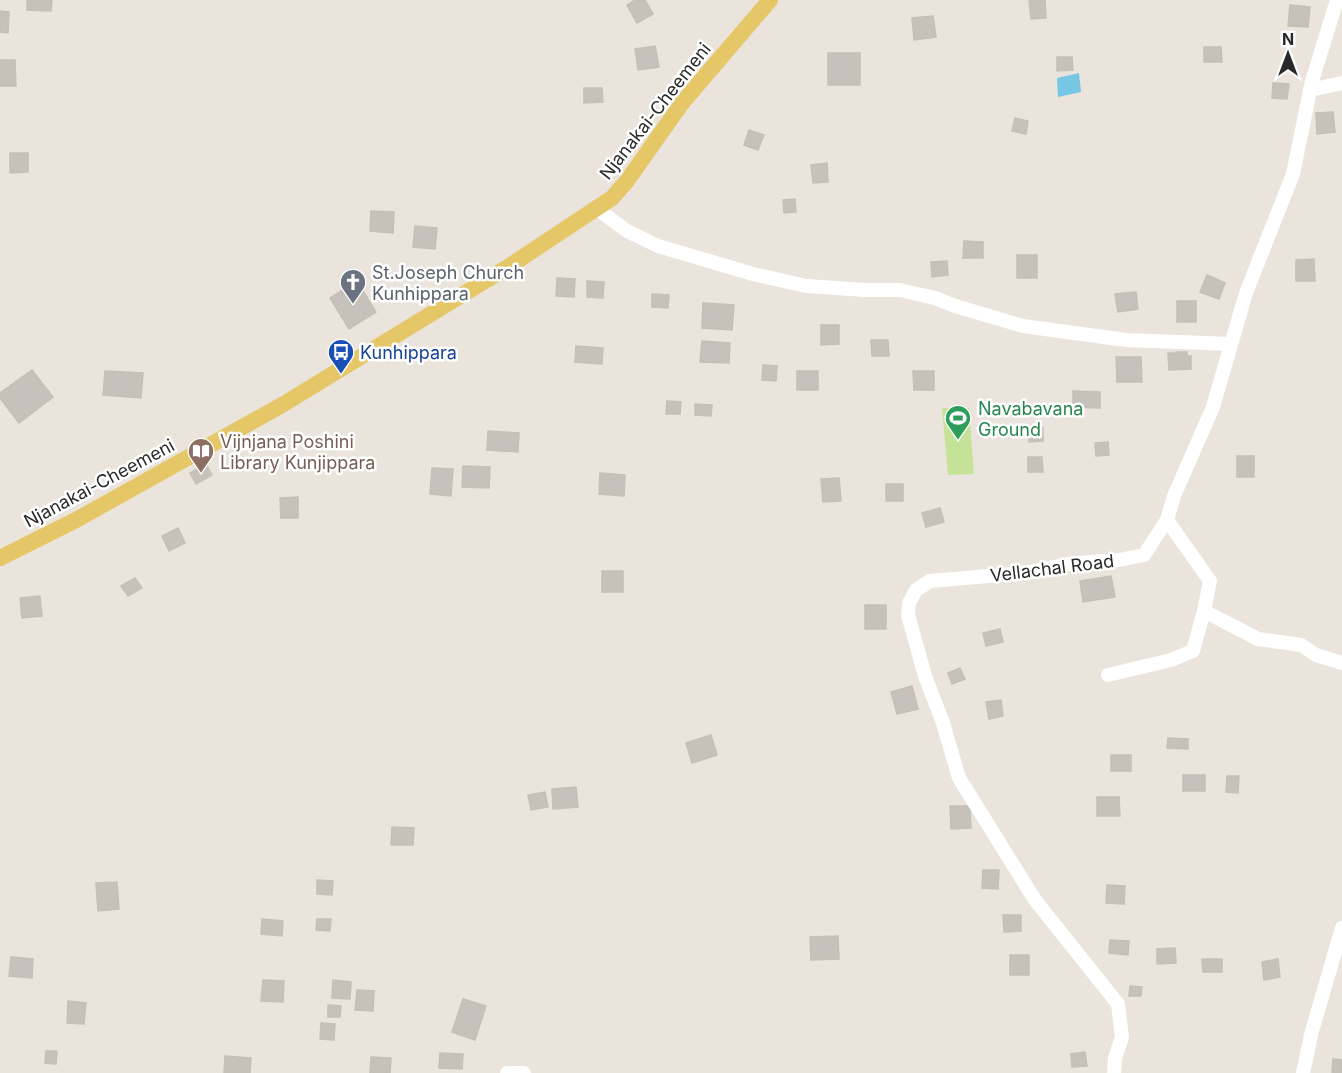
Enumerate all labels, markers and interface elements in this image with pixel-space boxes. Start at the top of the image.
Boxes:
north arrow [1258,24,1318,84]
text: N [1282,29,1294,49]
street label: Njanakai-Cheemeni [595,39,715,183]
place label: St.Joseph Church Kunhippara [372,262,524,304]
church icon: St.Joseph Church Kunhippara [338,267,368,305]
bus stop icon: Kunhippara [326,337,356,375]
place label: Kunhippara [360,342,457,363]
place label: Navabavana Ground [978,398,1083,440]
sports icon: Navabavana Ground [943,403,973,441]
place label: Vijnjana Poshini Library Kunjippara [220,431,375,473]
street label: Njanakai-Cheemeni [20,434,178,532]
library icon: Vijnjana Poshini Library Kunjippara [186,436,216,474]
street label: Vellachal Road [989,550,1115,586]

